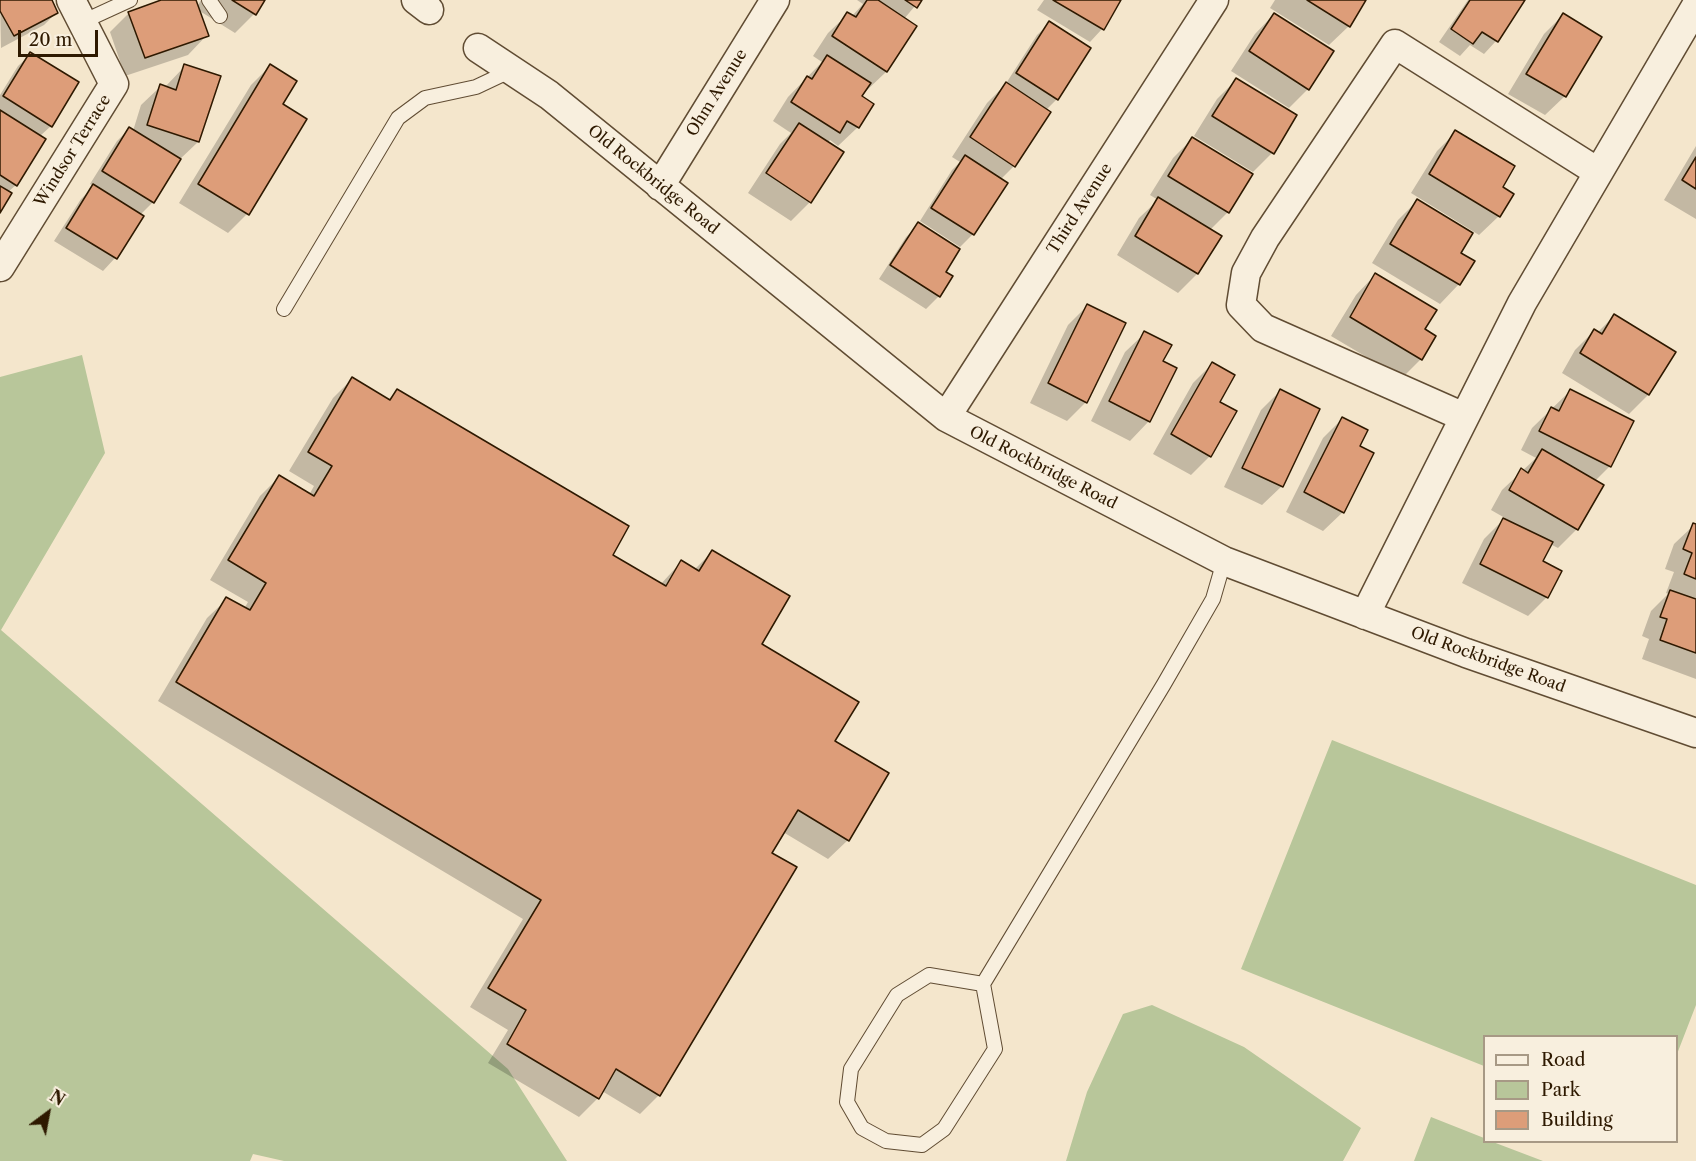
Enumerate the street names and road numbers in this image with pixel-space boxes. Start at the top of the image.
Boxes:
street label: Ohm Avenue [683,46,751,140]
street label: Windsor Terrace [31,91,115,211]
street label: Old Rockbridge Road [584,121,722,239]
street label: Third Avenue [1044,160,1116,258]
street label: Old Rockbridge Road [966,422,1120,514]
street label: Old Rockbridge Road [1408,623,1568,697]

